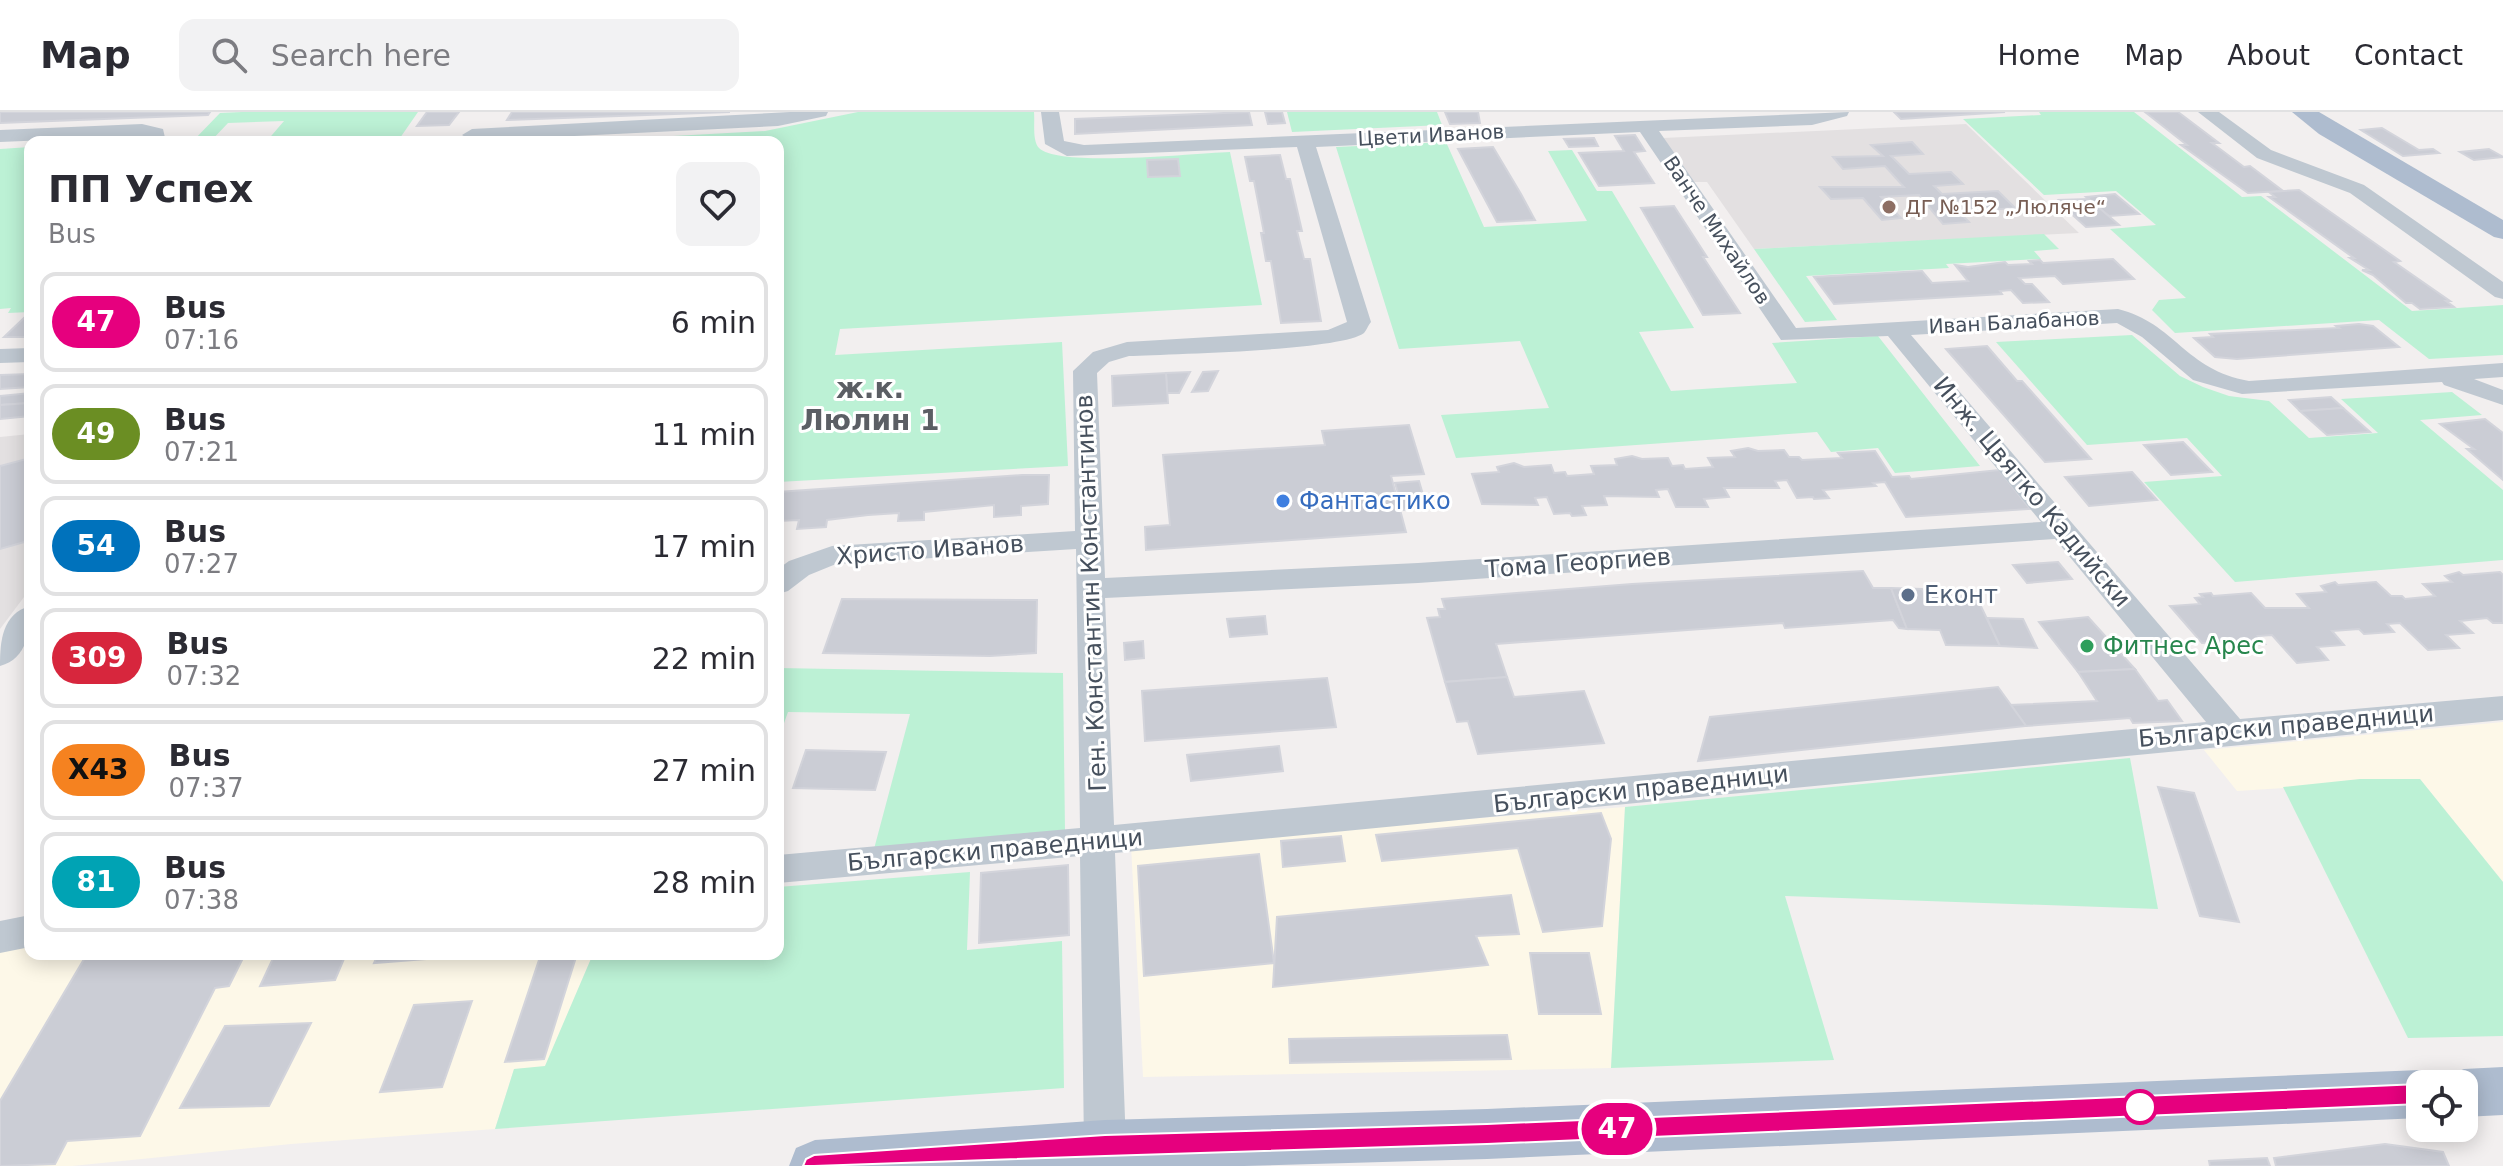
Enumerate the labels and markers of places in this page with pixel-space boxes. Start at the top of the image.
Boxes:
place label: ДГ №152 „Люляче“ [1905,195,2106,219]
marker: ДГ №152 „Люляче“ [1880,198,1898,216]
place label: Фантастико [1299,487,1451,515]
marker: Фантастико [1274,492,1292,510]
place label: Еконт [1924,581,1998,609]
marker: Еконт [1899,586,1917,604]
place label: Фитнес Арес [2103,632,2264,660]
marker: Фитнес Арес [2078,637,2096,655]
unlabelled marker [2123,1090,2157,1124]

